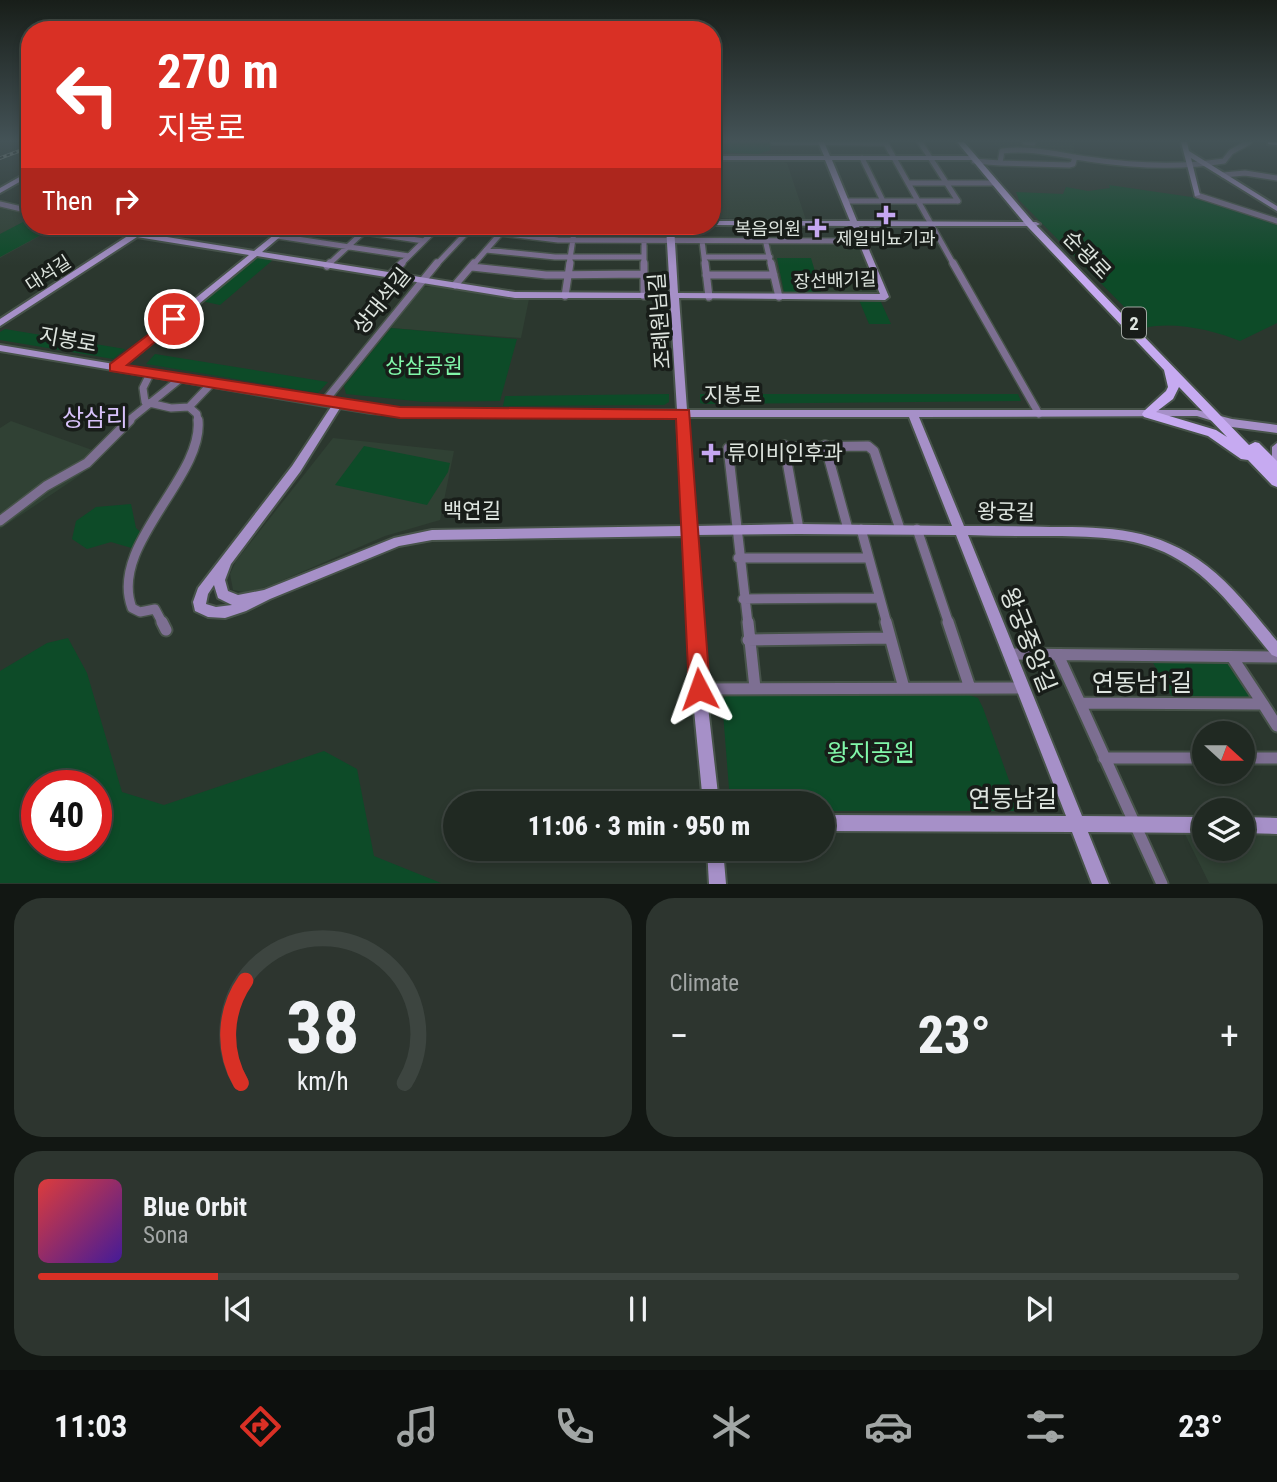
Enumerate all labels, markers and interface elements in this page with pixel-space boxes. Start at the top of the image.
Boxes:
text: 270 m [157,43,279,100]
icon: left [42,49,133,140]
text: 지봉로 [157,109,245,147]
icon: right [107,182,145,220]
text: Then [42,186,93,216]
marker: 제일비뇨기과 [876,205,896,225]
place label: 복음의원 [735,218,801,239]
marker: 복음의원 [807,218,827,238]
street label: 순광로 [1058,226,1116,284]
place label: 제일비뇨기과 [836,228,936,249]
street label: 대석길 [21,251,75,295]
street label: 상대석길 [348,263,416,339]
street label: 장선배기길 [793,268,877,292]
street label: 조례원님길 [645,272,675,370]
pin [144,289,204,349]
icon: arrive [155,300,193,338]
road number: 2 [1122,308,1146,338]
street label: 지봉로 [37,323,99,357]
park label: 상삼공원 [385,354,463,378]
street label: 지봉로 [704,383,762,407]
district label: 상삼리 [62,404,128,432]
place label: 류이비인후과 [727,441,843,465]
marker: 류이비인후과 [701,443,721,463]
street label: 백연길 [443,499,501,523]
street label: 왕궁길 [977,499,1035,525]
street label: 왕궁중앙길 [994,584,1062,696]
position arrow [662,652,736,726]
street label: 연동남1길 [1092,669,1192,697]
north arrow [1192,721,1255,784]
map controls [1192,721,1255,861]
park label: 왕지공원 [827,739,915,767]
speed limit sign: 40 [21,770,112,861]
street label: 연동남길 [969,785,1057,813]
button: layers [1192,798,1255,861]
text: 11:06 · 3 min · 950 m [528,811,750,841]
text: Climate [670,970,739,997]
text: 38 [286,986,360,1072]
text: 23° [918,1005,991,1066]
text: − [670,1014,689,1058]
text: + [1220,1014,1239,1058]
text: km/h [297,1067,348,1096]
text: Blue Orbit [143,1192,247,1222]
text: Sona [143,1222,189,1249]
icon: previous [219,1290,257,1328]
icon: pause [619,1290,657,1328]
icon: next [1020,1290,1058,1328]
icon: directions [236,1402,285,1451]
icon: music [393,1402,442,1451]
icon: phone [550,1402,599,1451]
icon: climate [707,1402,756,1451]
icon: car [864,1402,913,1451]
icon: filters [1021,1402,1070,1451]
text: 11:03 [54,1407,127,1445]
text: 23° [1178,1407,1223,1445]

